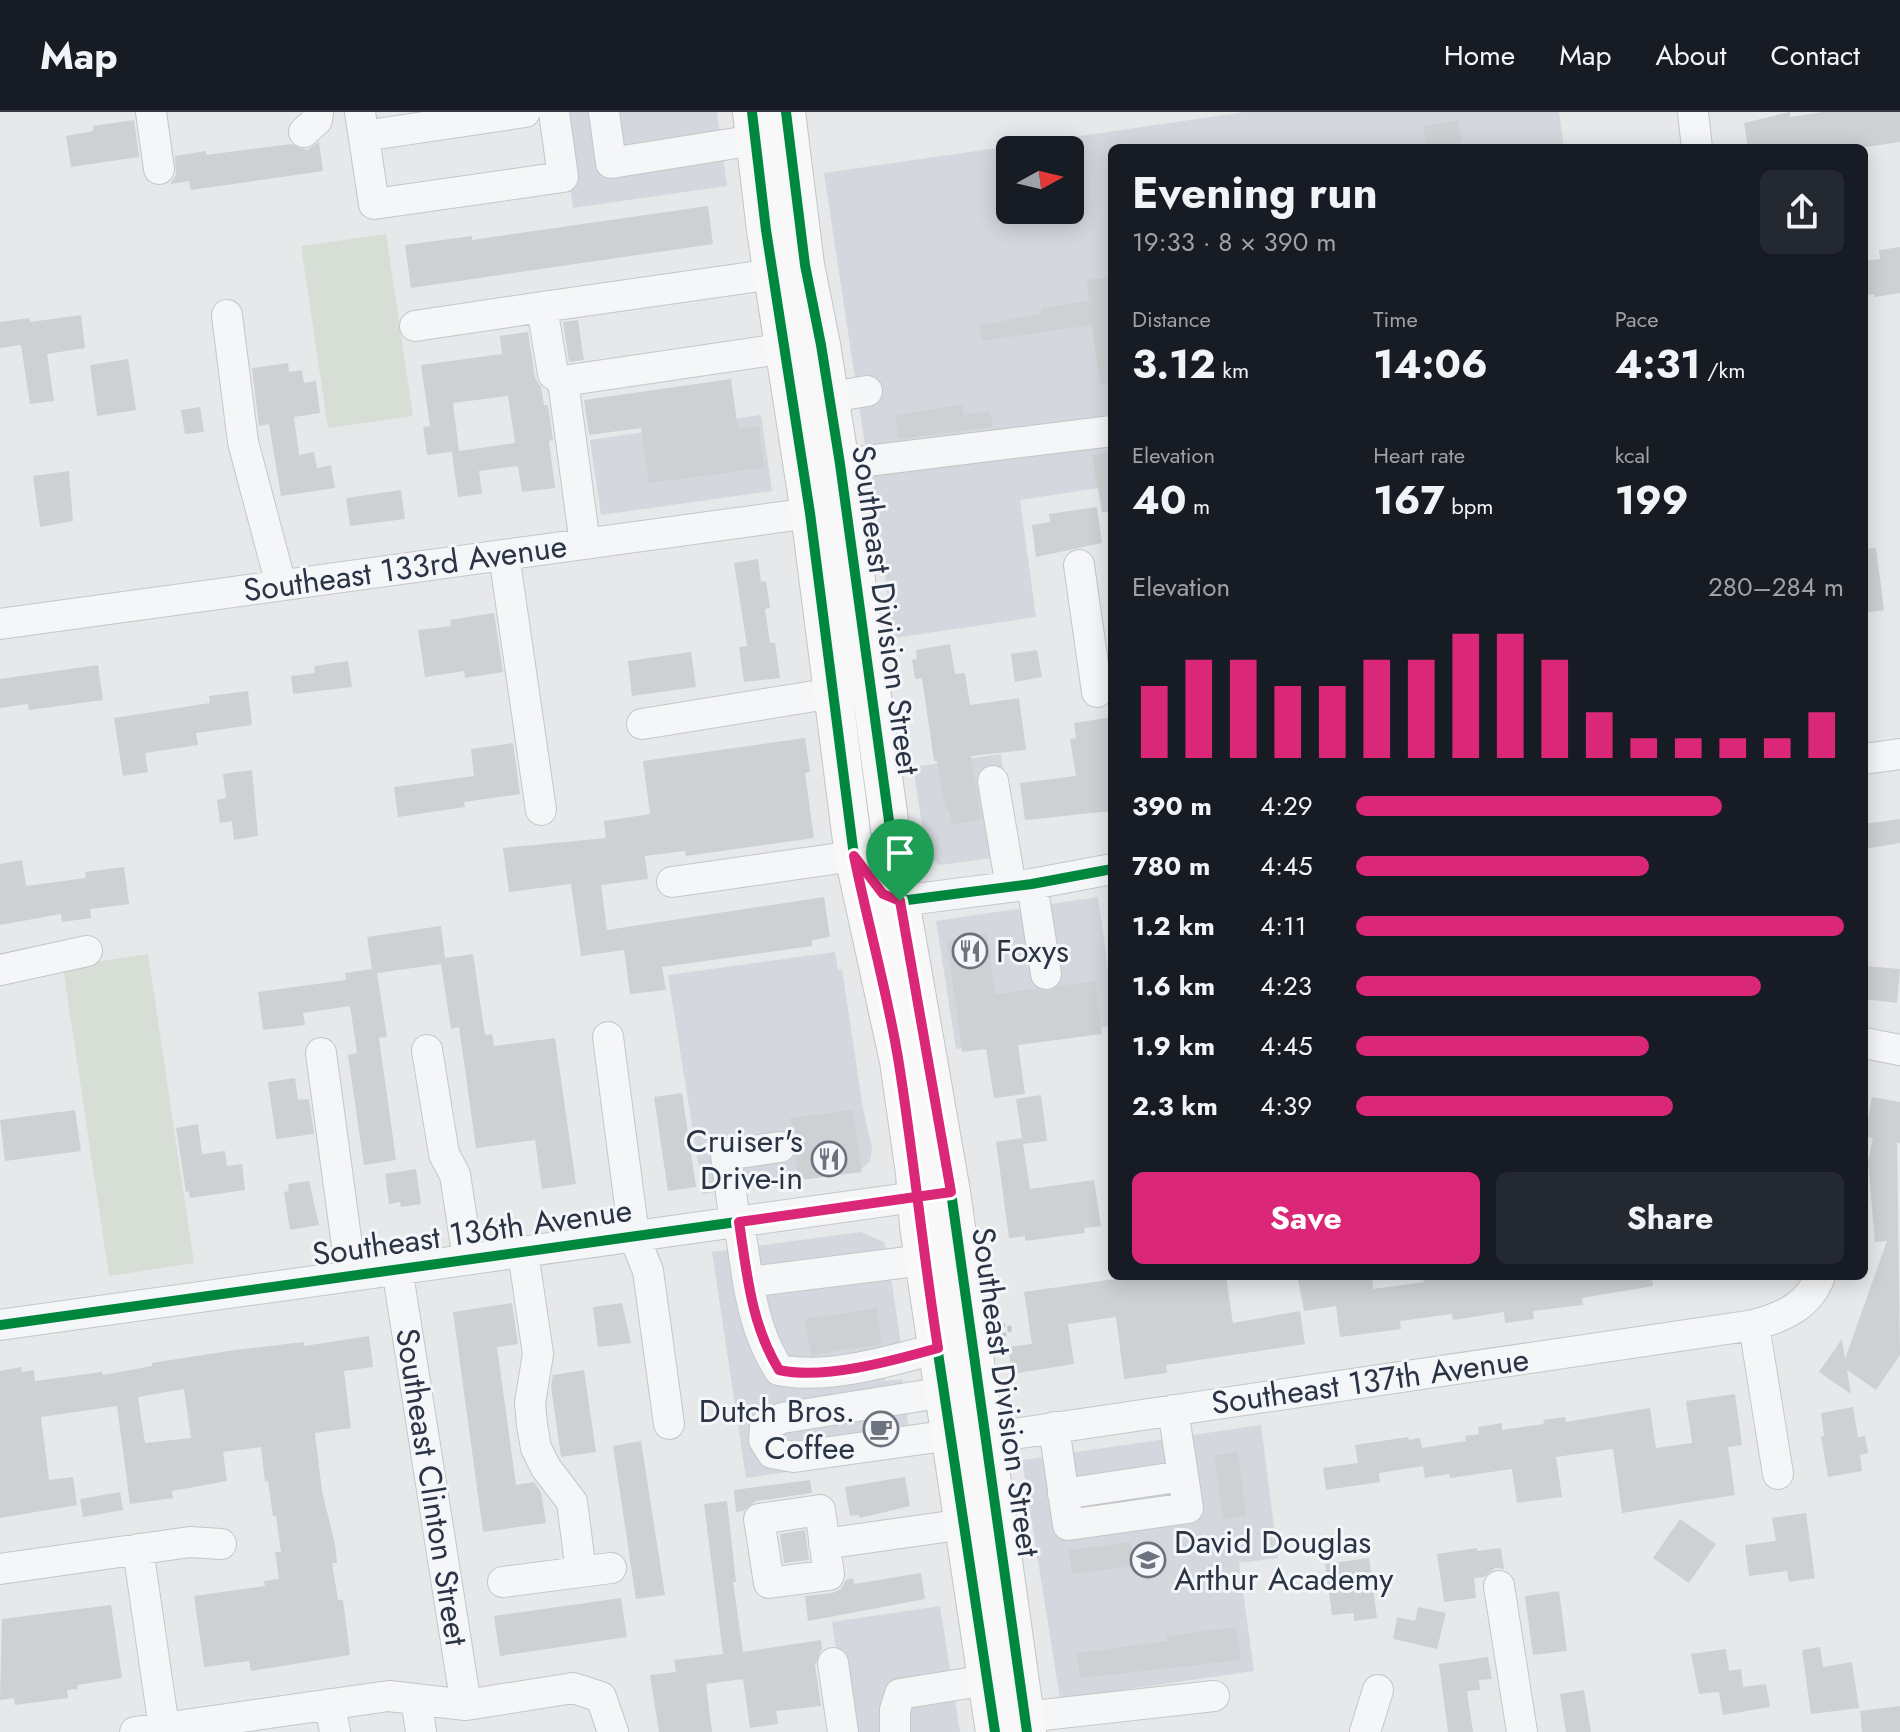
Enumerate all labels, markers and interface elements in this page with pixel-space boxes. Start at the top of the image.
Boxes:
text: Map [40,28,118,83]
text: Home [1444,35,1515,76]
text: Map [1559,35,1611,76]
text: About [1655,35,1727,76]
text: Contact [1771,35,1860,76]
north arrow [996,136,1084,224]
map controls [996,136,1084,224]
text: Evening run [1132,161,1378,225]
button: share [1760,170,1844,254]
text: 19:33 · 8 × 390 m [1132,223,1336,261]
text: Distance [1132,303,1211,335]
text: Time [1373,303,1418,335]
text: Pace [1615,303,1658,335]
text: 3.12 [1132,335,1216,393]
text: 14:06 [1373,335,1488,393]
text: 4:31 [1615,335,1701,393]
text: km [1216,354,1249,386]
text: /km [1701,354,1745,386]
text: Elevation [1132,439,1215,471]
text: Heart rate [1373,439,1465,471]
text: kcal [1615,439,1650,471]
street label: Southeast Division Street [840,442,932,778]
text: 40 [1132,471,1186,529]
text: 167 [1373,471,1445,529]
text: 199 [1615,471,1689,529]
text: m [1186,490,1210,522]
text: bpm [1445,490,1493,522]
street label: Southeast 133rd Avenue [240,523,570,613]
text: Elevation [1132,568,1230,606]
text: 280–284 m [1708,568,1844,606]
text: 390 m [1132,787,1212,825]
text: 4:29 [1260,787,1313,825]
pin [866,819,934,901]
icon: arrive [878,831,922,875]
text: 780 m [1132,847,1210,885]
text: 4:45 [1260,847,1313,885]
text: 1.2 km [1132,907,1215,945]
text: 4:11 [1260,907,1306,945]
place label: Foxys [996,928,1069,974]
restaurant icon: Foxys [951,932,989,970]
text: 1.6 km [1132,967,1215,1005]
text: 4:23 [1260,967,1312,1005]
text: 1.9 km [1132,1027,1215,1065]
text: 4:45 [1260,1027,1313,1065]
text: 2.3 km [1132,1087,1218,1125]
text: 4:39 [1260,1087,1312,1125]
place label: Cruiser's Drive-in [686,1118,803,1201]
restaurant icon: Cruiser's Drive-in [810,1140,848,1178]
button: Save [1132,1172,1480,1264]
button: Share [1496,1172,1844,1264]
street label: Southeast 136th Avenue [309,1187,635,1277]
street label: Southeast Division Street [960,1224,1052,1560]
street label: Southeast Clinton Street [384,1325,480,1649]
street label: Southeast 137th Avenue [1208,1336,1532,1426]
place label: Dutch Bros. Coffee [699,1388,855,1471]
cafe icon: Dutch Bros. Coffee [862,1410,900,1448]
place label: David Douglas Arthur Academy [1174,1519,1394,1602]
school or university icon: David Douglas Arthur Academy [1129,1541,1167,1579]

